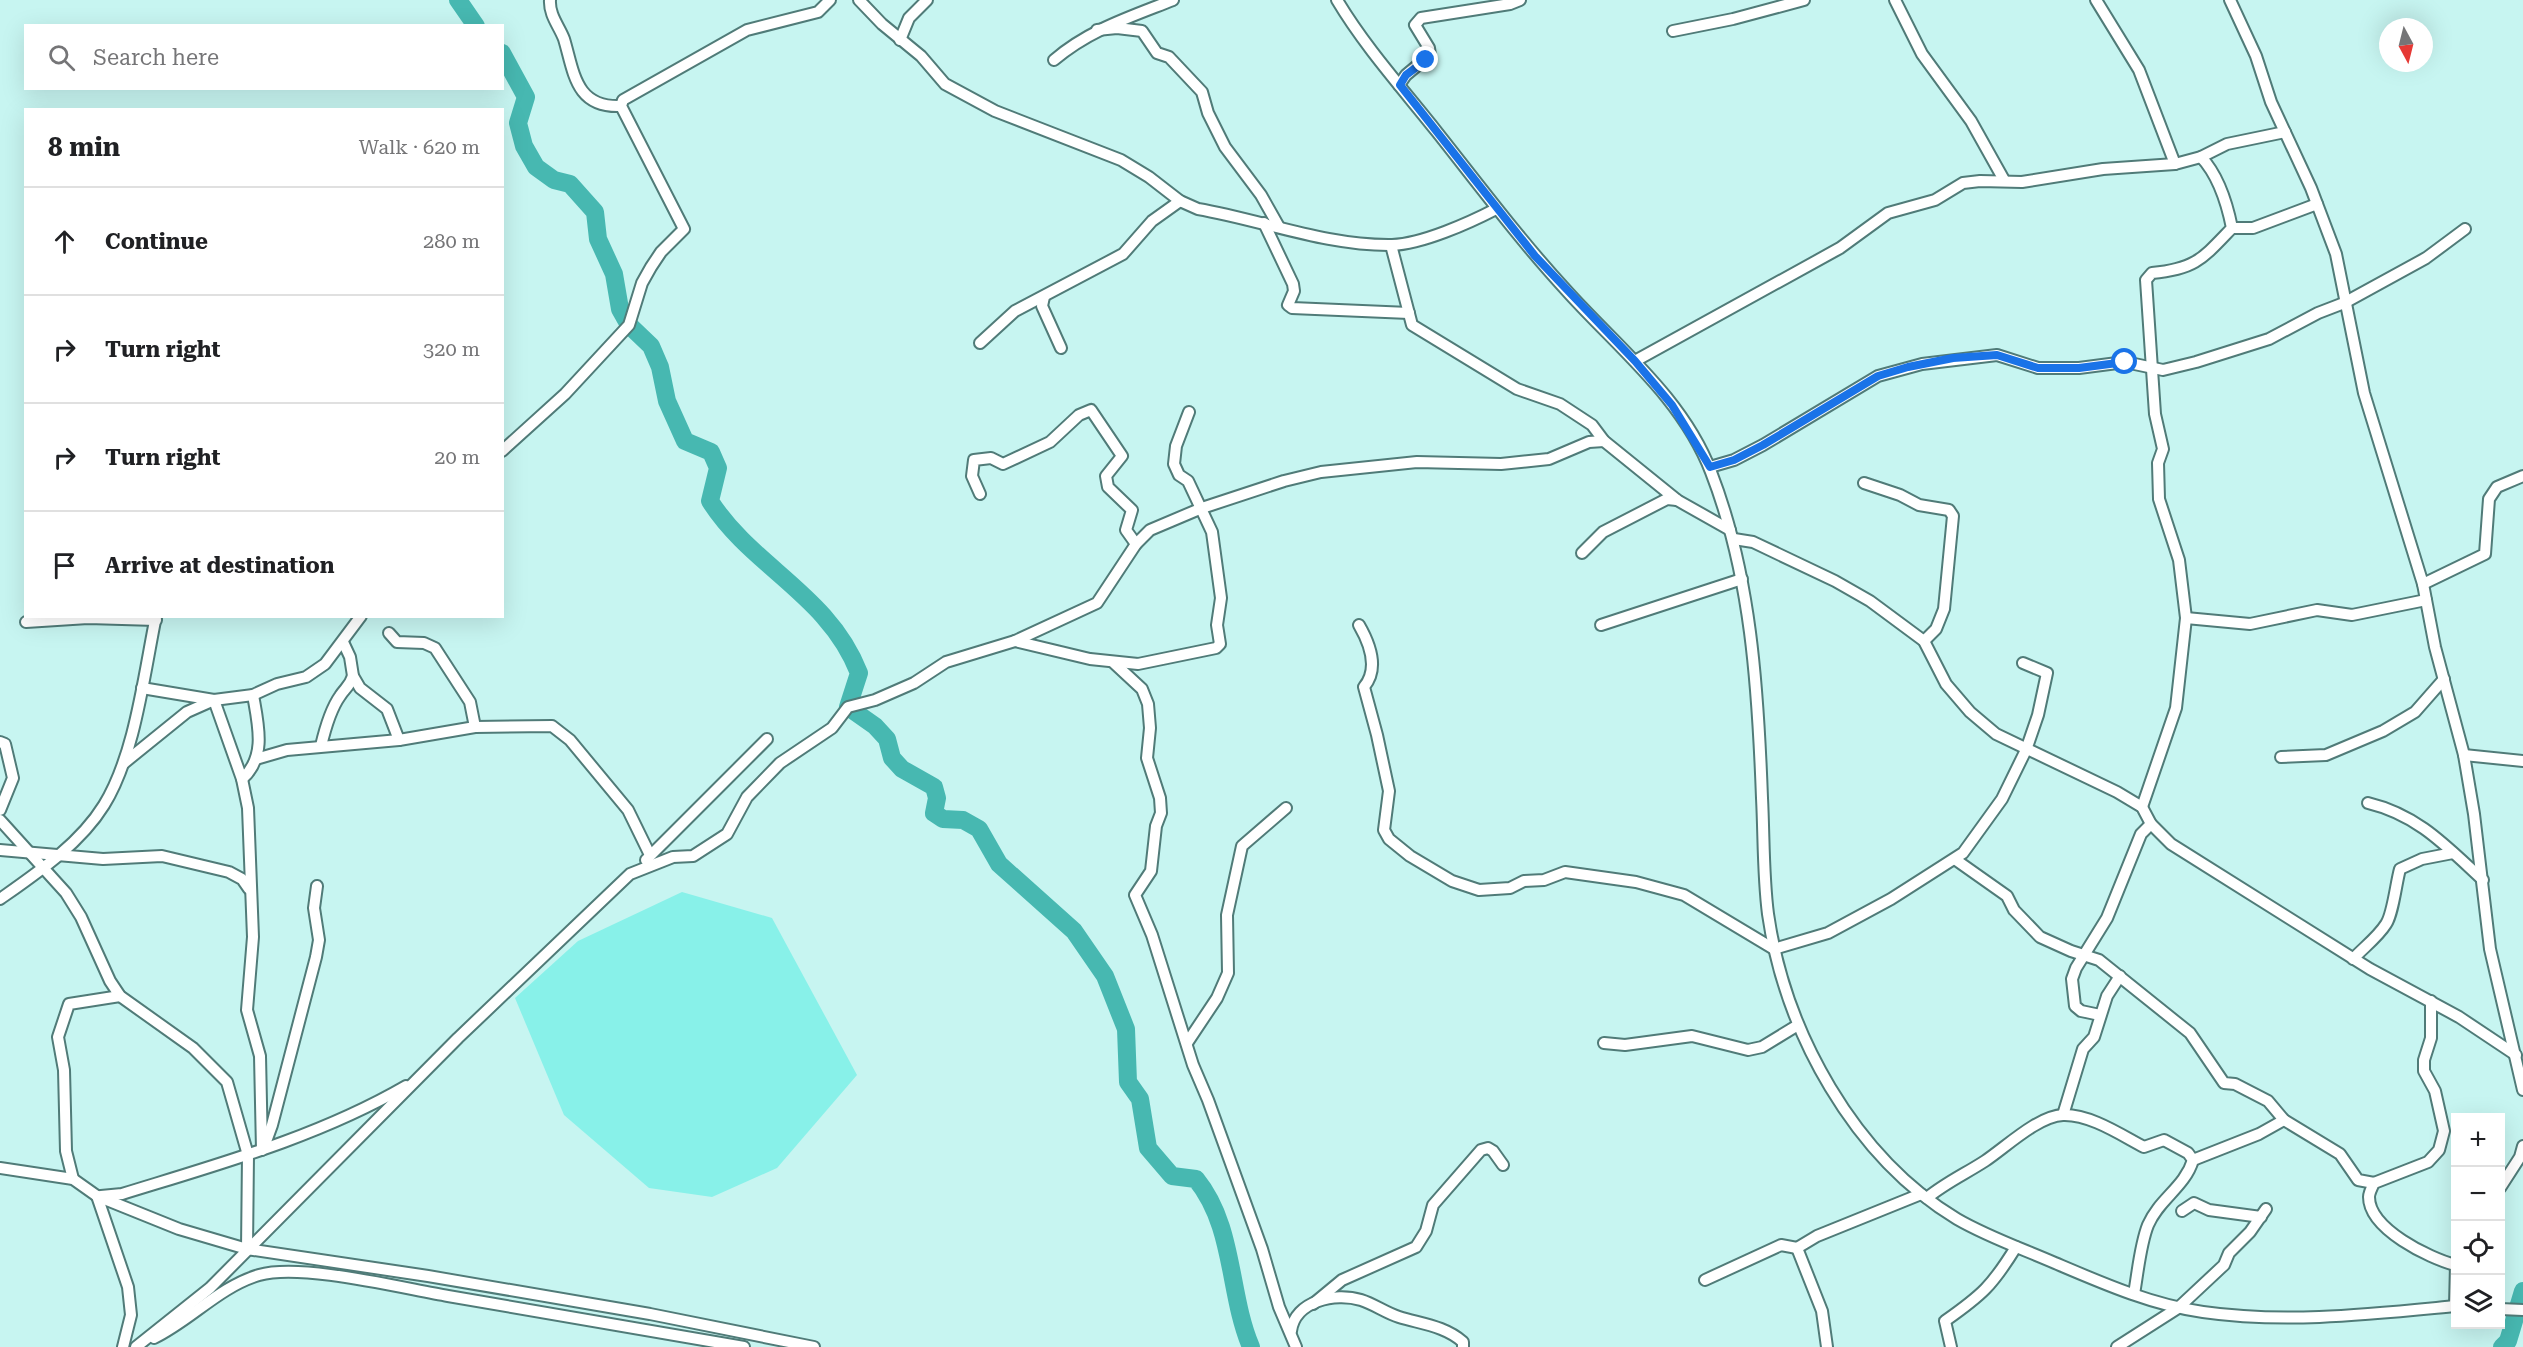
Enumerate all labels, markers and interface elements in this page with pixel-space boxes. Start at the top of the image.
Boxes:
north arrow [2379,18,2433,72]
search box [24,24,504,90]
icon: search [45,41,78,74]
text: Search here [93,45,219,70]
route end [1412,46,1438,72]
text: 8 min [48,132,120,162]
text: Walk · 620 m [359,135,480,159]
icon: ahead [48,225,81,258]
text: Continue [105,229,208,254]
text: 280 m [423,229,480,253]
icon: right [48,333,81,366]
text: Turn right [105,337,220,362]
text: 320 m [423,337,480,361]
route start [2111,348,2137,374]
icon: right [48,441,81,474]
text: Turn right [105,445,220,470]
text: 20 m [434,445,480,469]
icon: arrive [48,549,81,582]
text: Arrive at destination [105,553,334,578]
map controls [2451,1113,2505,1329]
button: + [2451,1113,2505,1167]
button: − [2451,1167,2505,1221]
button: locate [2451,1221,2505,1275]
button: layers [2451,1275,2505,1329]

